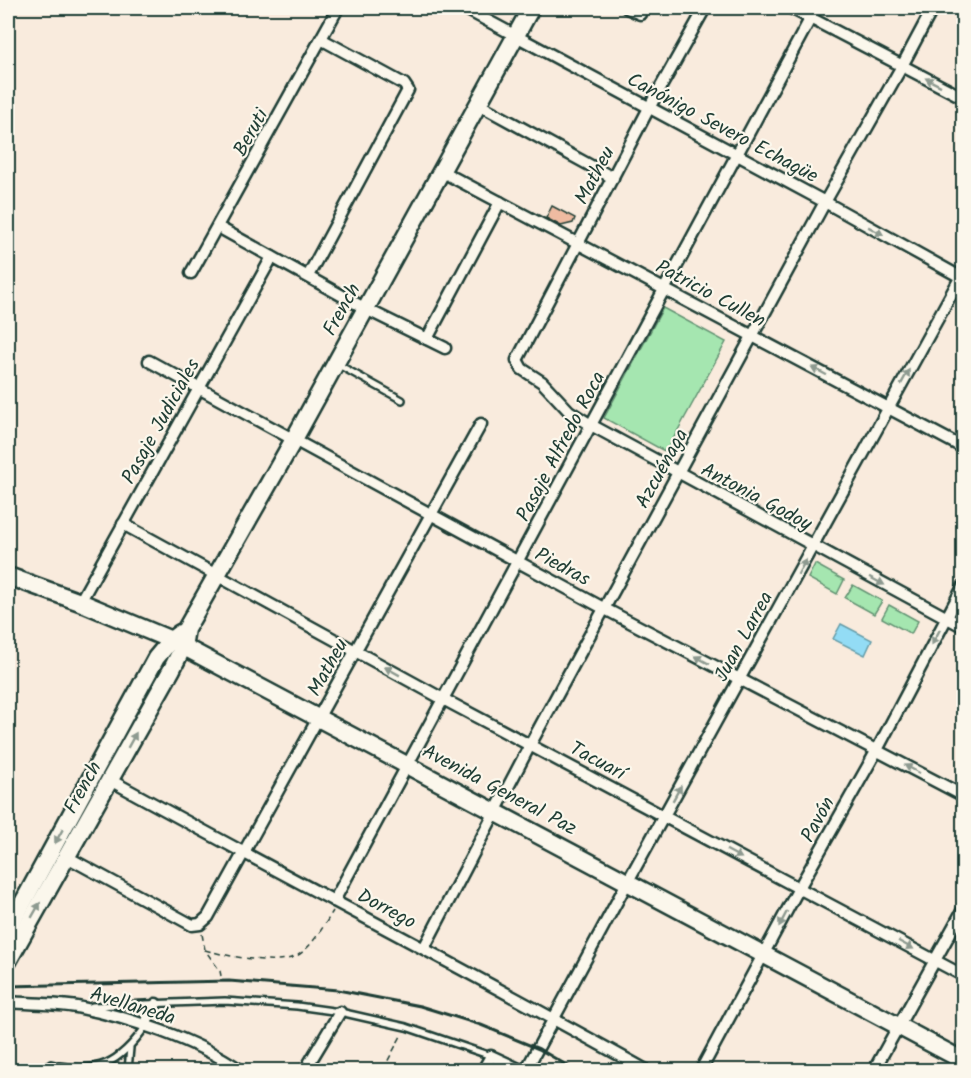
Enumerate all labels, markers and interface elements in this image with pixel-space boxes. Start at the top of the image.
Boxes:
street label: Canónigo Severo Echagüe [621,65,823,193]
one-way arrow [924,77,941,87]
street label: Beruti [226,102,279,163]
street label: Matheu [567,141,625,211]
one-way arrow [868,225,884,236]
street label: Patricio Cullen [649,252,771,337]
street label: French [315,278,370,342]
street label: Pasaje Judiciales [114,353,210,491]
street label: Pasaje Alfredo Roca [509,366,615,528]
one-way arrow [810,366,827,376]
one-way arrow [900,369,910,386]
street label: Azcuénaga [628,423,698,515]
street label: Antonia Godoy [695,455,818,541]
street label: Piedras [528,540,596,596]
one-way arrow [797,558,807,575]
one-way arrow [869,576,886,586]
street label: Juan Larrea [707,586,783,688]
one-way arrow [931,628,941,645]
street label: Matheu [300,633,358,703]
one-way arrow [693,655,710,664]
one-way arrow [383,666,400,676]
one-way arrow [127,732,137,749]
street label: Tacuarí [563,734,634,791]
street label: Avenida General Paz [416,736,582,845]
street label: French [56,756,111,820]
one-way arrow [903,764,920,774]
one-way arrow [672,784,682,801]
street label: Pavón [793,791,844,849]
one-way arrow [54,828,64,845]
one-way arrow [726,849,743,859]
street label: Dorrego [351,881,421,939]
one-way arrow [31,902,41,919]
one-way arrow [778,911,788,928]
one-way arrow [898,940,915,950]
street label: Avellaneda [86,979,179,1035]

